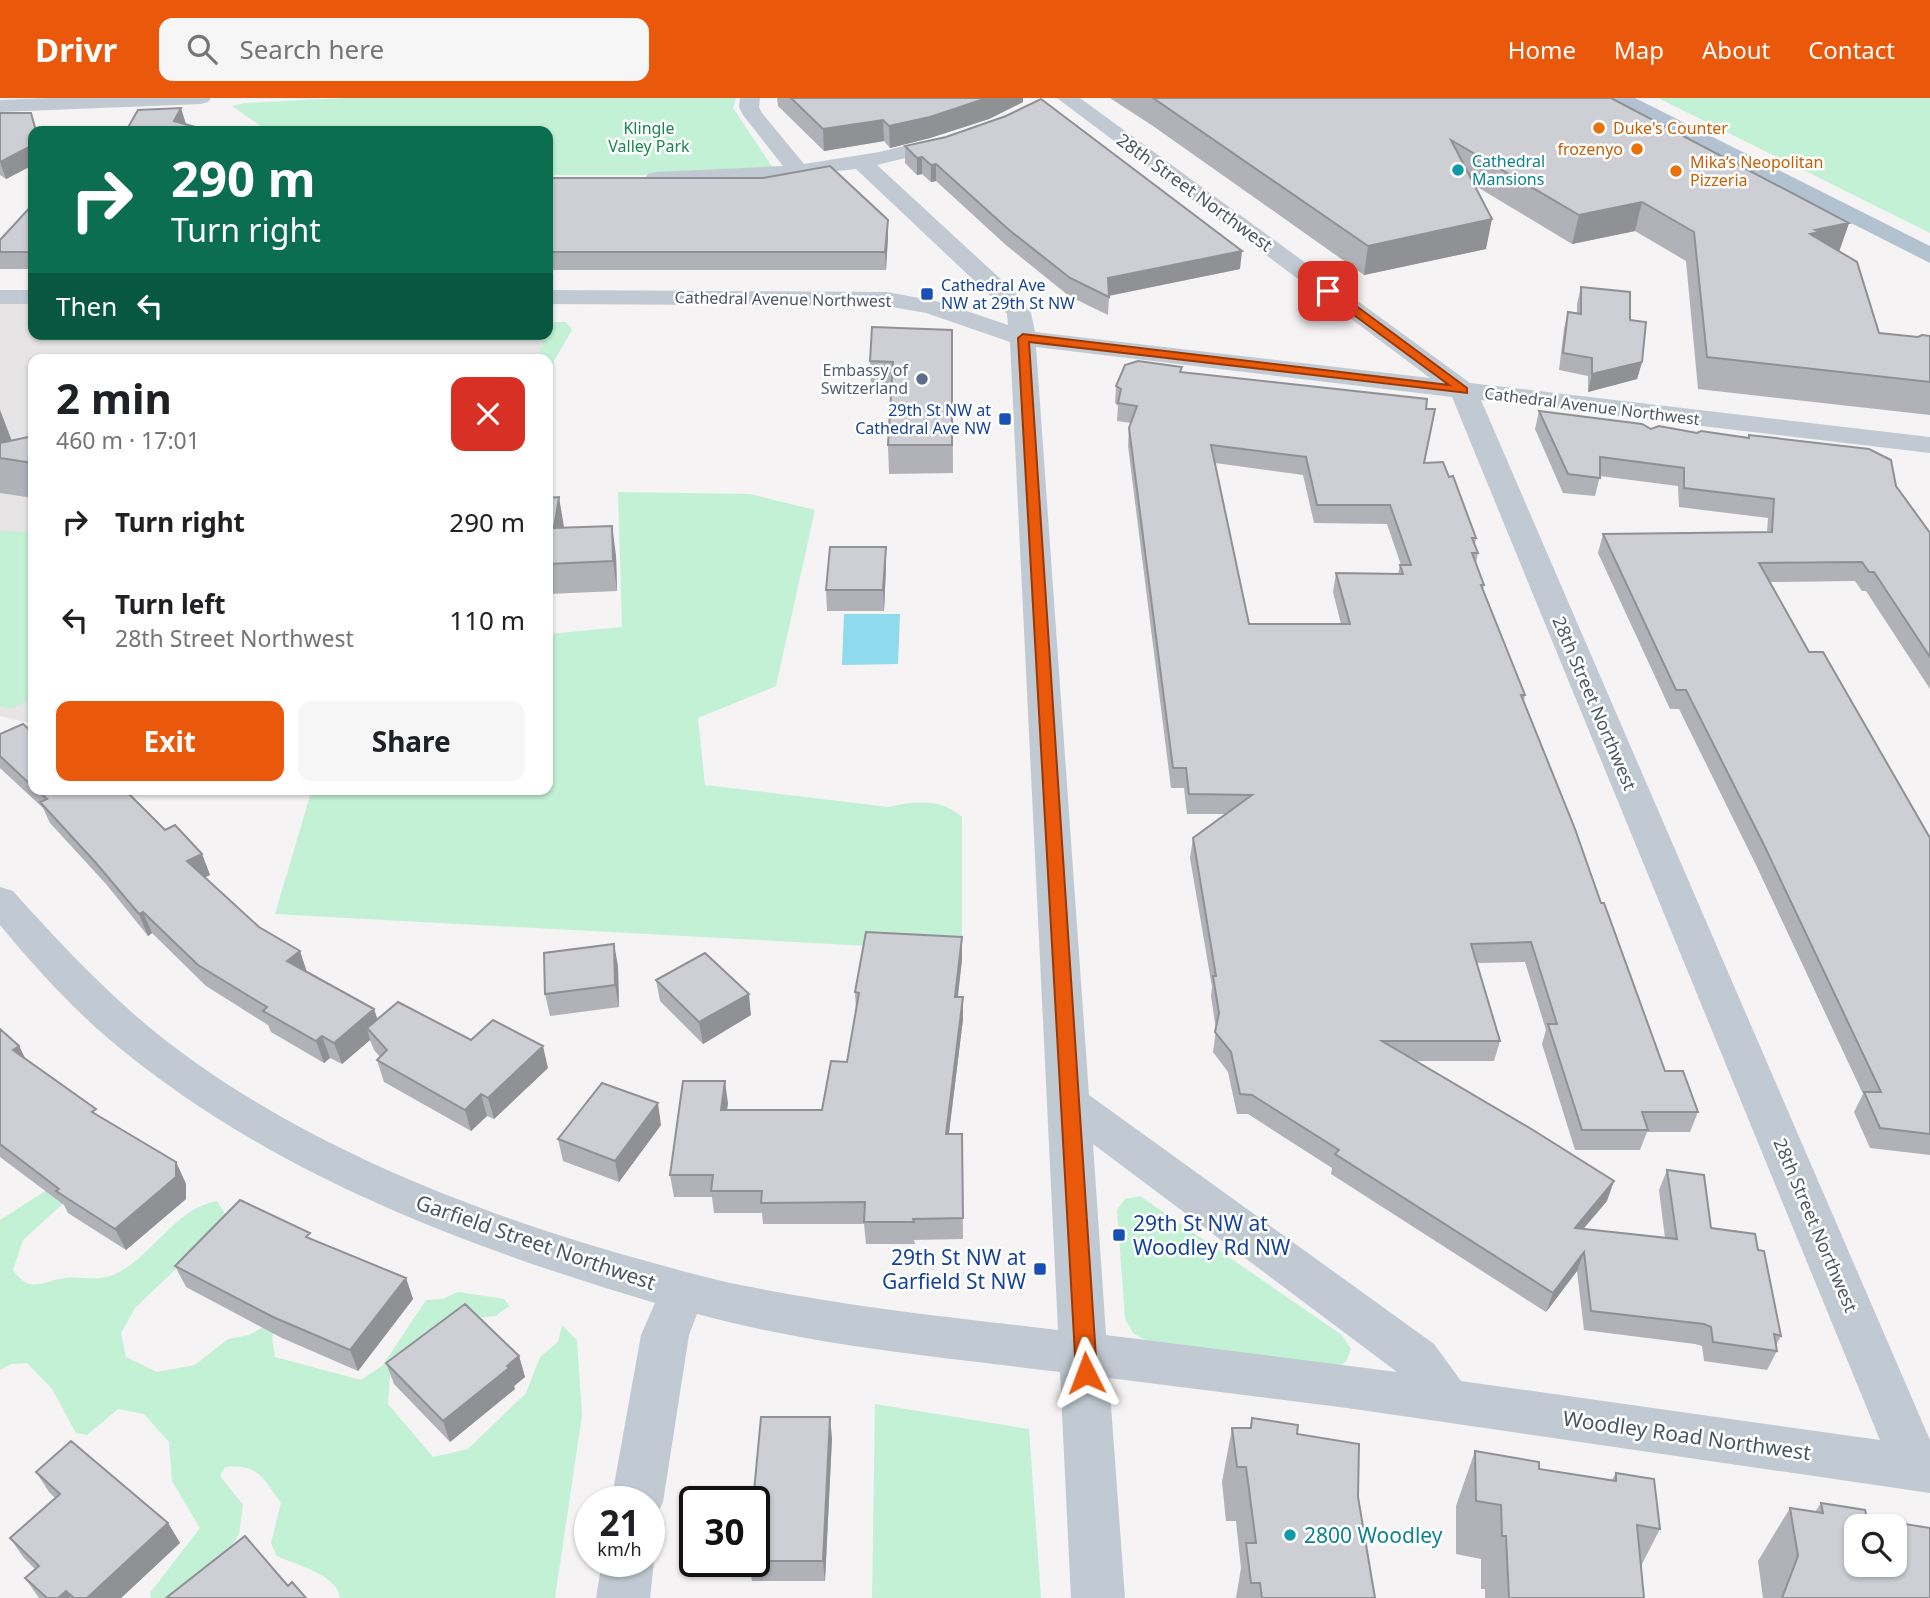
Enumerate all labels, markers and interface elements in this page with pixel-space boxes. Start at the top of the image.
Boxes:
search box [159,18,649,81]
text: Drivr [35,27,117,72]
icon: search [183,30,221,68]
text: Search here [239,31,384,67]
text: Home [1508,33,1576,66]
text: Map [1614,33,1664,66]
text: About [1702,33,1770,66]
text: Contact [1808,33,1895,66]
park label: Klingle Valley Park [608,117,690,157]
place label: Duke's Counter [1613,117,1728,139]
marker: Duke's Counter [1591,120,1607,136]
street label: 28th Street Northwest [1112,127,1278,257]
place label: frozenyo [1557,138,1623,160]
marker: frozenyo [1629,141,1645,157]
text: 290 m [171,145,316,211]
place label: Cathedral Mansions [1472,150,1545,190]
place label: Mika’s Neopolitan Pizzeria [1690,151,1823,191]
icon: right [56,154,147,245]
marker: Cathedral Mansions [1450,162,1466,178]
marker: Mika’s Neopolitan Pizzeria [1668,163,1684,179]
text: Turn right [171,208,321,251]
pin [1298,261,1358,321]
icon: arrive [1309,272,1347,310]
place label: Cathedral Ave NW at 29th St NW [941,274,1075,314]
street label: Cathedral Avenue Northwest [674,286,892,312]
marker: Cathedral Ave NW at 29th St NW [919,286,935,302]
icon: left [131,287,169,325]
text: Then [56,288,117,324]
place label: Embassy of Switzerland [821,359,909,399]
text: 2 min [56,369,172,426]
marker: Embassy of Switzerland [914,371,930,387]
button: close [451,377,525,451]
street label: Cathedral Avenue Northwest [1483,382,1701,430]
place label: 29th St NW at Cathedral Ave NW [855,399,991,439]
marker: 29th St NW at Cathedral Ave NW [997,411,1013,427]
text: 460 m · 17:01 [56,424,200,456]
icon: right [56,503,94,541]
text: Turn right [115,504,245,540]
text: 290 m [449,504,525,540]
text: Turn left [115,586,226,622]
icon: left [56,601,94,639]
text: 110 m [449,602,525,638]
street label: 28th Street Northwest [1547,612,1643,794]
text: 28th Street Northwest [115,622,354,654]
button: Exit [56,701,284,781]
button: Share [298,701,525,781]
street label: 28th Street Northwest [1768,1134,1864,1316]
street label: Garfield Street Northwest [412,1188,660,1296]
place label: 29th St NW at Woodley Rd NW [1133,1209,1291,1261]
marker: 29th St NW at Woodley Rd NW [1111,1227,1127,1243]
place label: 29th St NW at Garfield St NW [882,1243,1026,1295]
marker: 29th St NW at Garfield St NW [1032,1261,1048,1277]
position arrow [1049,1336,1123,1410]
street label: Woodley Road Northwest [1561,1404,1813,1466]
speed limit sign: 30 [679,1486,770,1577]
text: 21 [599,1499,640,1546]
map controls [1844,1514,1907,1577]
button: search [1844,1514,1907,1577]
place label: 2800 Woodley [1304,1521,1443,1549]
marker: 2800 Woodley [1282,1527,1298,1543]
text: km/h [597,1537,642,1561]

